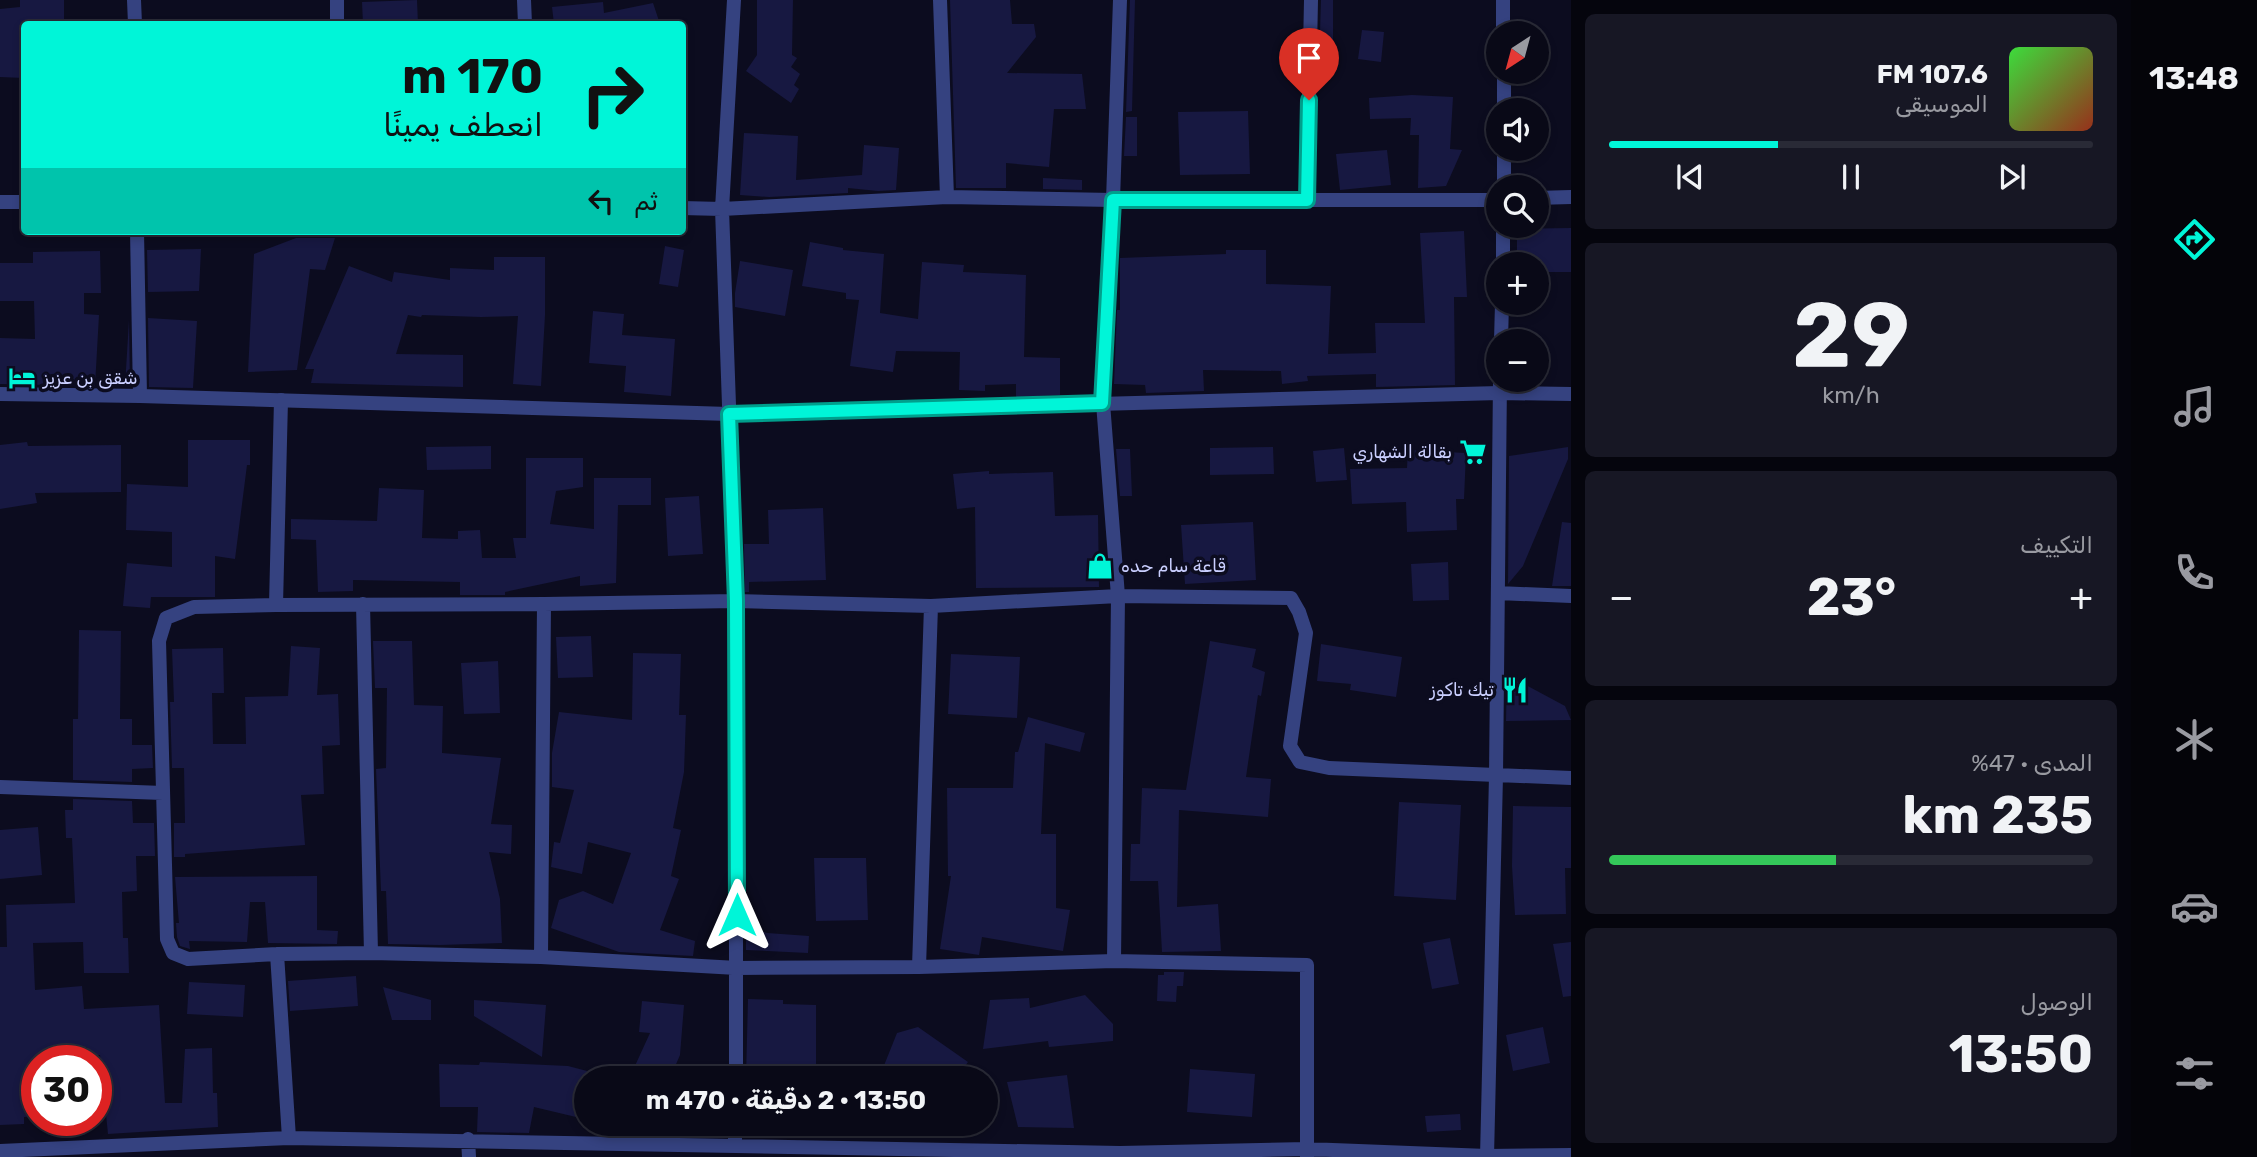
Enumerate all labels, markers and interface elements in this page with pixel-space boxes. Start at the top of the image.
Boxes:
north arrow [1486,21,1549,84]
map controls [1486,21,1549,392]
pin [1279,28,1339,100]
icon: arrive [1290,39,1328,77]
text: 170 m [402,47,543,105]
icon: right [567,49,658,140]
text: 107.6 FM [1877,59,1988,90]
text: 13:48 [2149,59,2239,97]
text: الموسيقى [1895,90,1988,118]
button: sound [1486,98,1549,161]
text: انعطف يمينًا [383,106,543,144]
icon: previous [1671,158,1709,196]
icon: pause [1832,158,1870,196]
icon: next [1993,158,2031,196]
button: search [1486,175,1549,238]
icon: left [582,182,620,220]
text: ثم [634,186,658,217]
icon: directions [2170,215,2219,264]
button: + [1486,252,1549,315]
text: 29 [1792,281,1910,389]
button: − [1486,329,1549,392]
hotel icon: شقق بن عزيز [7,363,37,393]
place label: شقق بن عزيز [42,367,138,389]
text: km/h [1822,381,1880,409]
icon: music [2170,382,2219,431]
supermarket icon: بقالة الشهاري [1458,437,1488,467]
place label: بقالة الشهاري [1353,441,1452,464]
text: التكييف [2020,531,2093,559]
icon: phone [2170,548,2219,597]
shop icon: قاعة سام حده [1085,551,1115,581]
place label: قاعة سام حده [1121,555,1226,577]
text: 23° [1807,566,1896,628]
text: − [1609,574,1634,620]
text: + [2069,574,2093,620]
restaurant icon: تيك تاكوز [1500,675,1530,705]
place label: تيك تاكوز [1429,679,1494,701]
icon: climate [2170,715,2219,764]
text: المدى · 47% [1971,749,2093,777]
text: 235 km [1902,784,2093,846]
position arrow [700,878,774,952]
icon: car [2170,882,2219,931]
text: الوصول [2021,988,2093,1016]
text: 13:50 [1949,1023,2093,1085]
speed limit sign: 30 [21,1045,112,1136]
icon: filters [2170,1049,2219,1098]
text: 13:50 · 2 دقيقة · 470 m [646,1085,926,1116]

